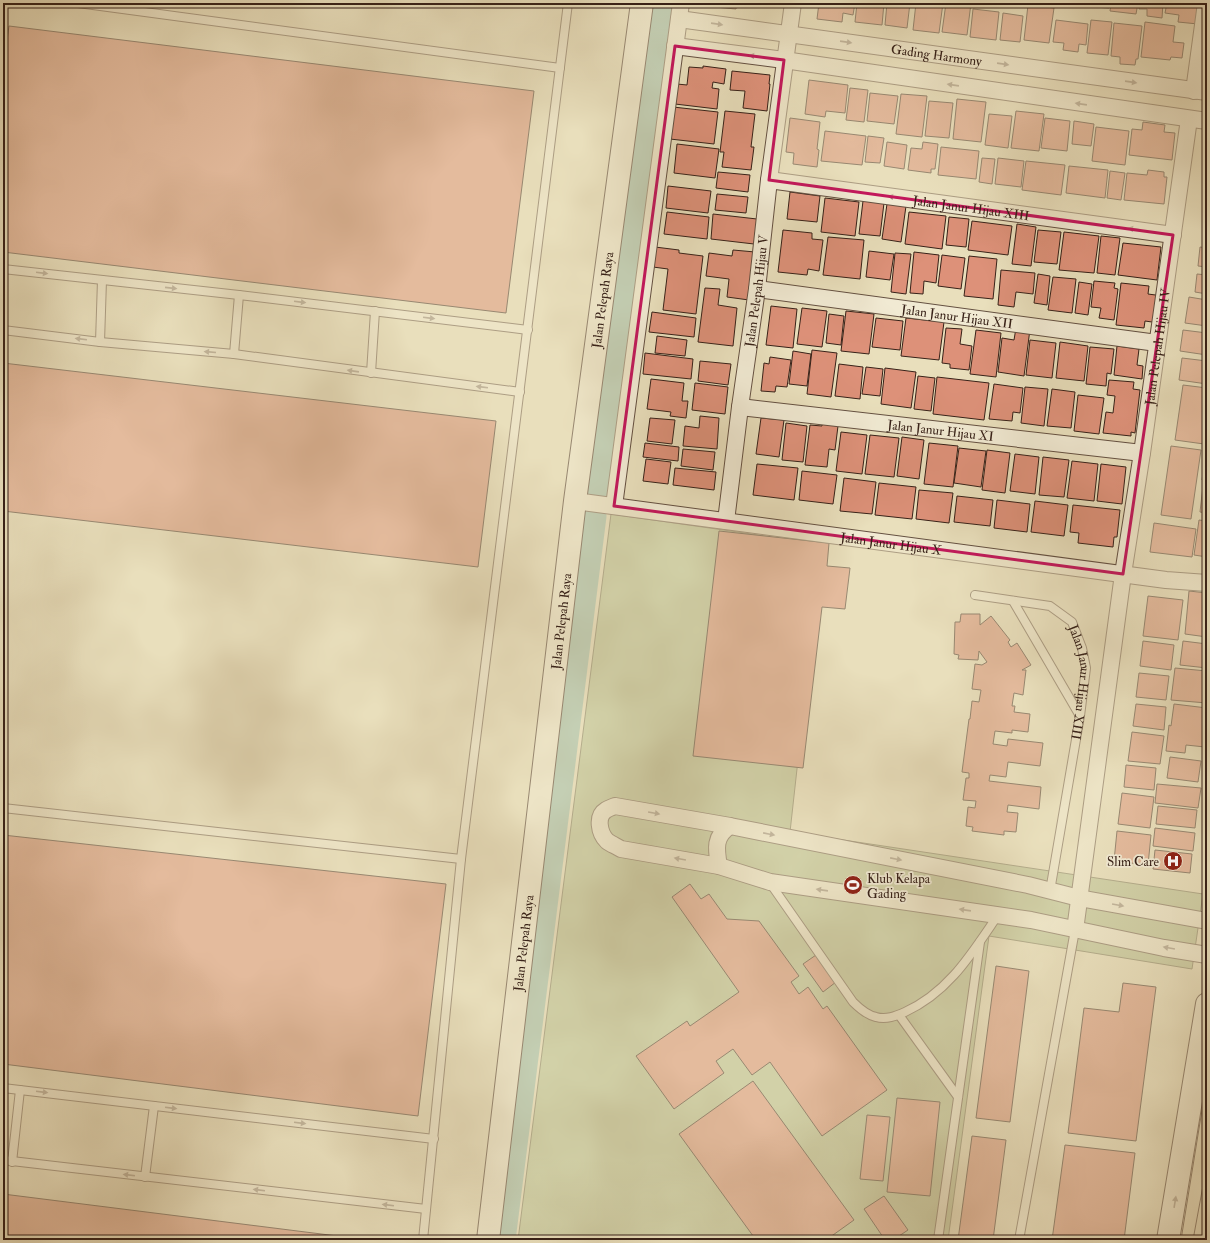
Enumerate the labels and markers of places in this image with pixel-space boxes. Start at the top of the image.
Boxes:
hospital icon: Slim Care [1162,850,1184,872]
place label: Slim Care [1107,854,1160,870]
place label: Klub Kelapa Gading [867,871,931,902]
sports icon: Klub Kelapa Gading [842,874,864,896]

